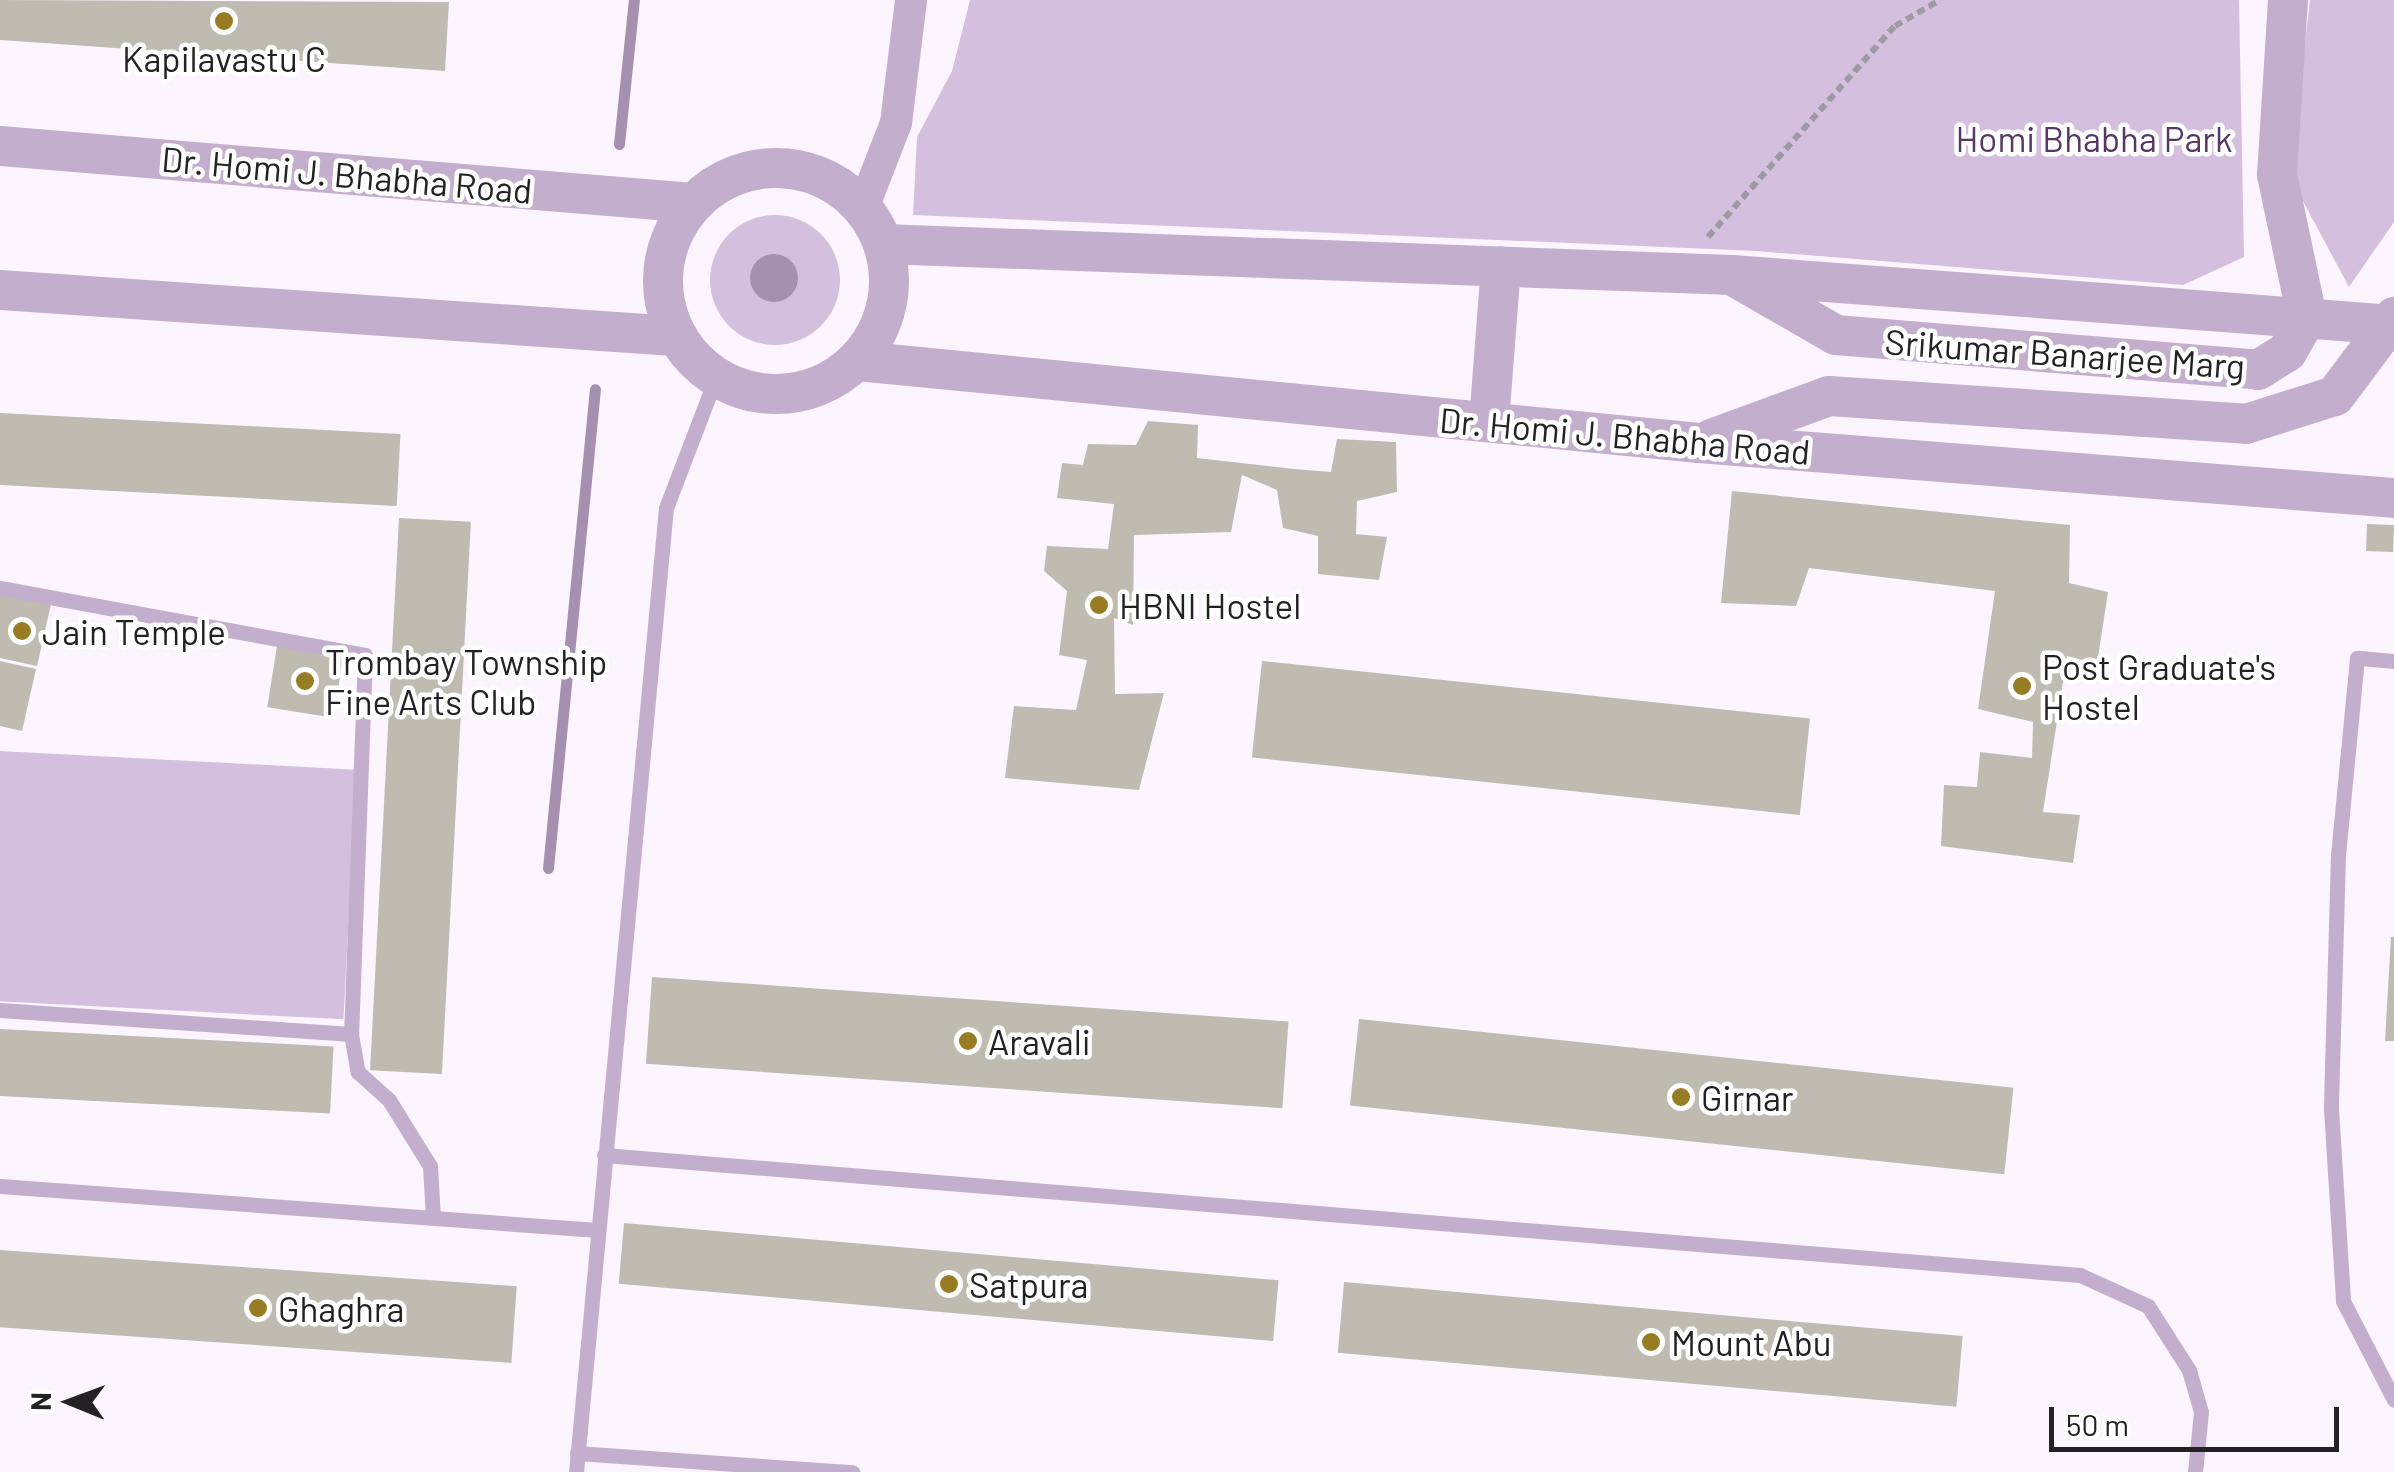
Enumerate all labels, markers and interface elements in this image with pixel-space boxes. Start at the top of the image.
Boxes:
marker: Kapilavastu C [213,10,235,32]
place label: Kapilavastu C [122,37,326,79]
park label: Homi Bhabha Park [1955,117,2233,159]
street label: Dr. Homi J. Bhabha Road [160,137,534,211]
street label: Srikumar Banarjee Marg [1884,319,2246,387]
street label: Dr. Homi J. Bhabha Road [1438,398,1812,472]
place label: HBNI Hostel [1119,584,1301,626]
marker: HBNI Hostel [1088,594,1110,616]
place label: Jain Temple [42,610,226,652]
marker: Jain Temple [11,620,33,642]
place label: Trombay Township Fine Arts Club [325,640,607,722]
place label: Post Graduate's Hostel [2042,645,2276,727]
marker: Trombay Township Fine Arts Club [294,670,316,692]
marker: Post Graduate's Hostel [2011,675,2033,697]
place label: Aravali [988,1020,1091,1062]
marker: Aravali [957,1030,979,1052]
place label: Girnar [1701,1076,1794,1118]
marker: Girnar [1670,1086,1692,1108]
place label: Satpura [969,1263,1088,1305]
marker: Satpura [938,1273,960,1295]
place label: Ghaghra [278,1287,404,1329]
marker: Ghaghra [247,1297,269,1319]
place label: Mount Abu [1671,1321,1832,1363]
marker: Mount Abu [1640,1331,1662,1353]
north arrow [20,1352,120,1452]
scale bar [2054,1387,2344,1449]
text: N [23,1392,57,1411]
text: 50 m [2066,1406,2129,1442]

